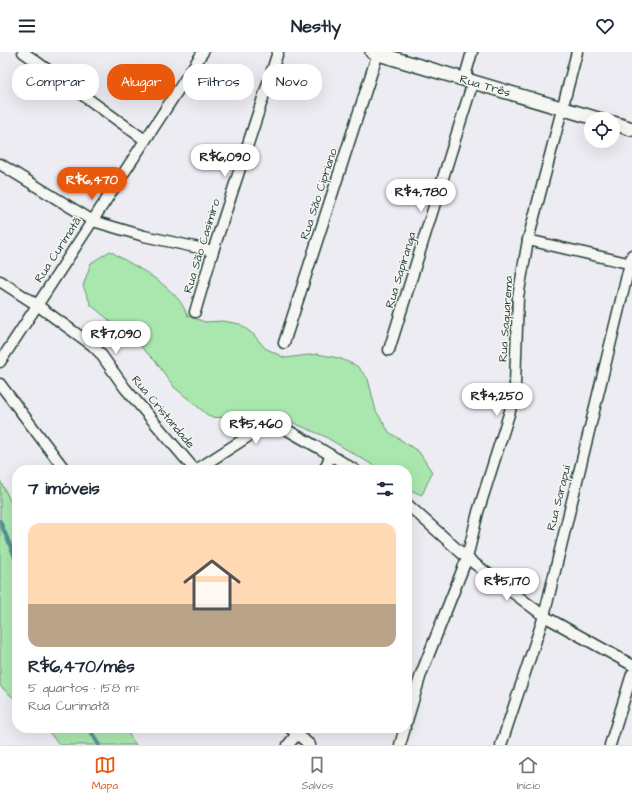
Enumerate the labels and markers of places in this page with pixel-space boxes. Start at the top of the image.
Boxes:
pin: R$6,090 [188,144,262,178]
pin: R$6,470 [55,167,129,201]
pin: R$4,780 [384,179,458,213]
pin: R$7,090 [79,321,153,355]
pin: R$4,250 [460,383,534,417]
pin: R$5,460 [219,411,293,445]
pin: R$5,170 [470,568,544,602]

